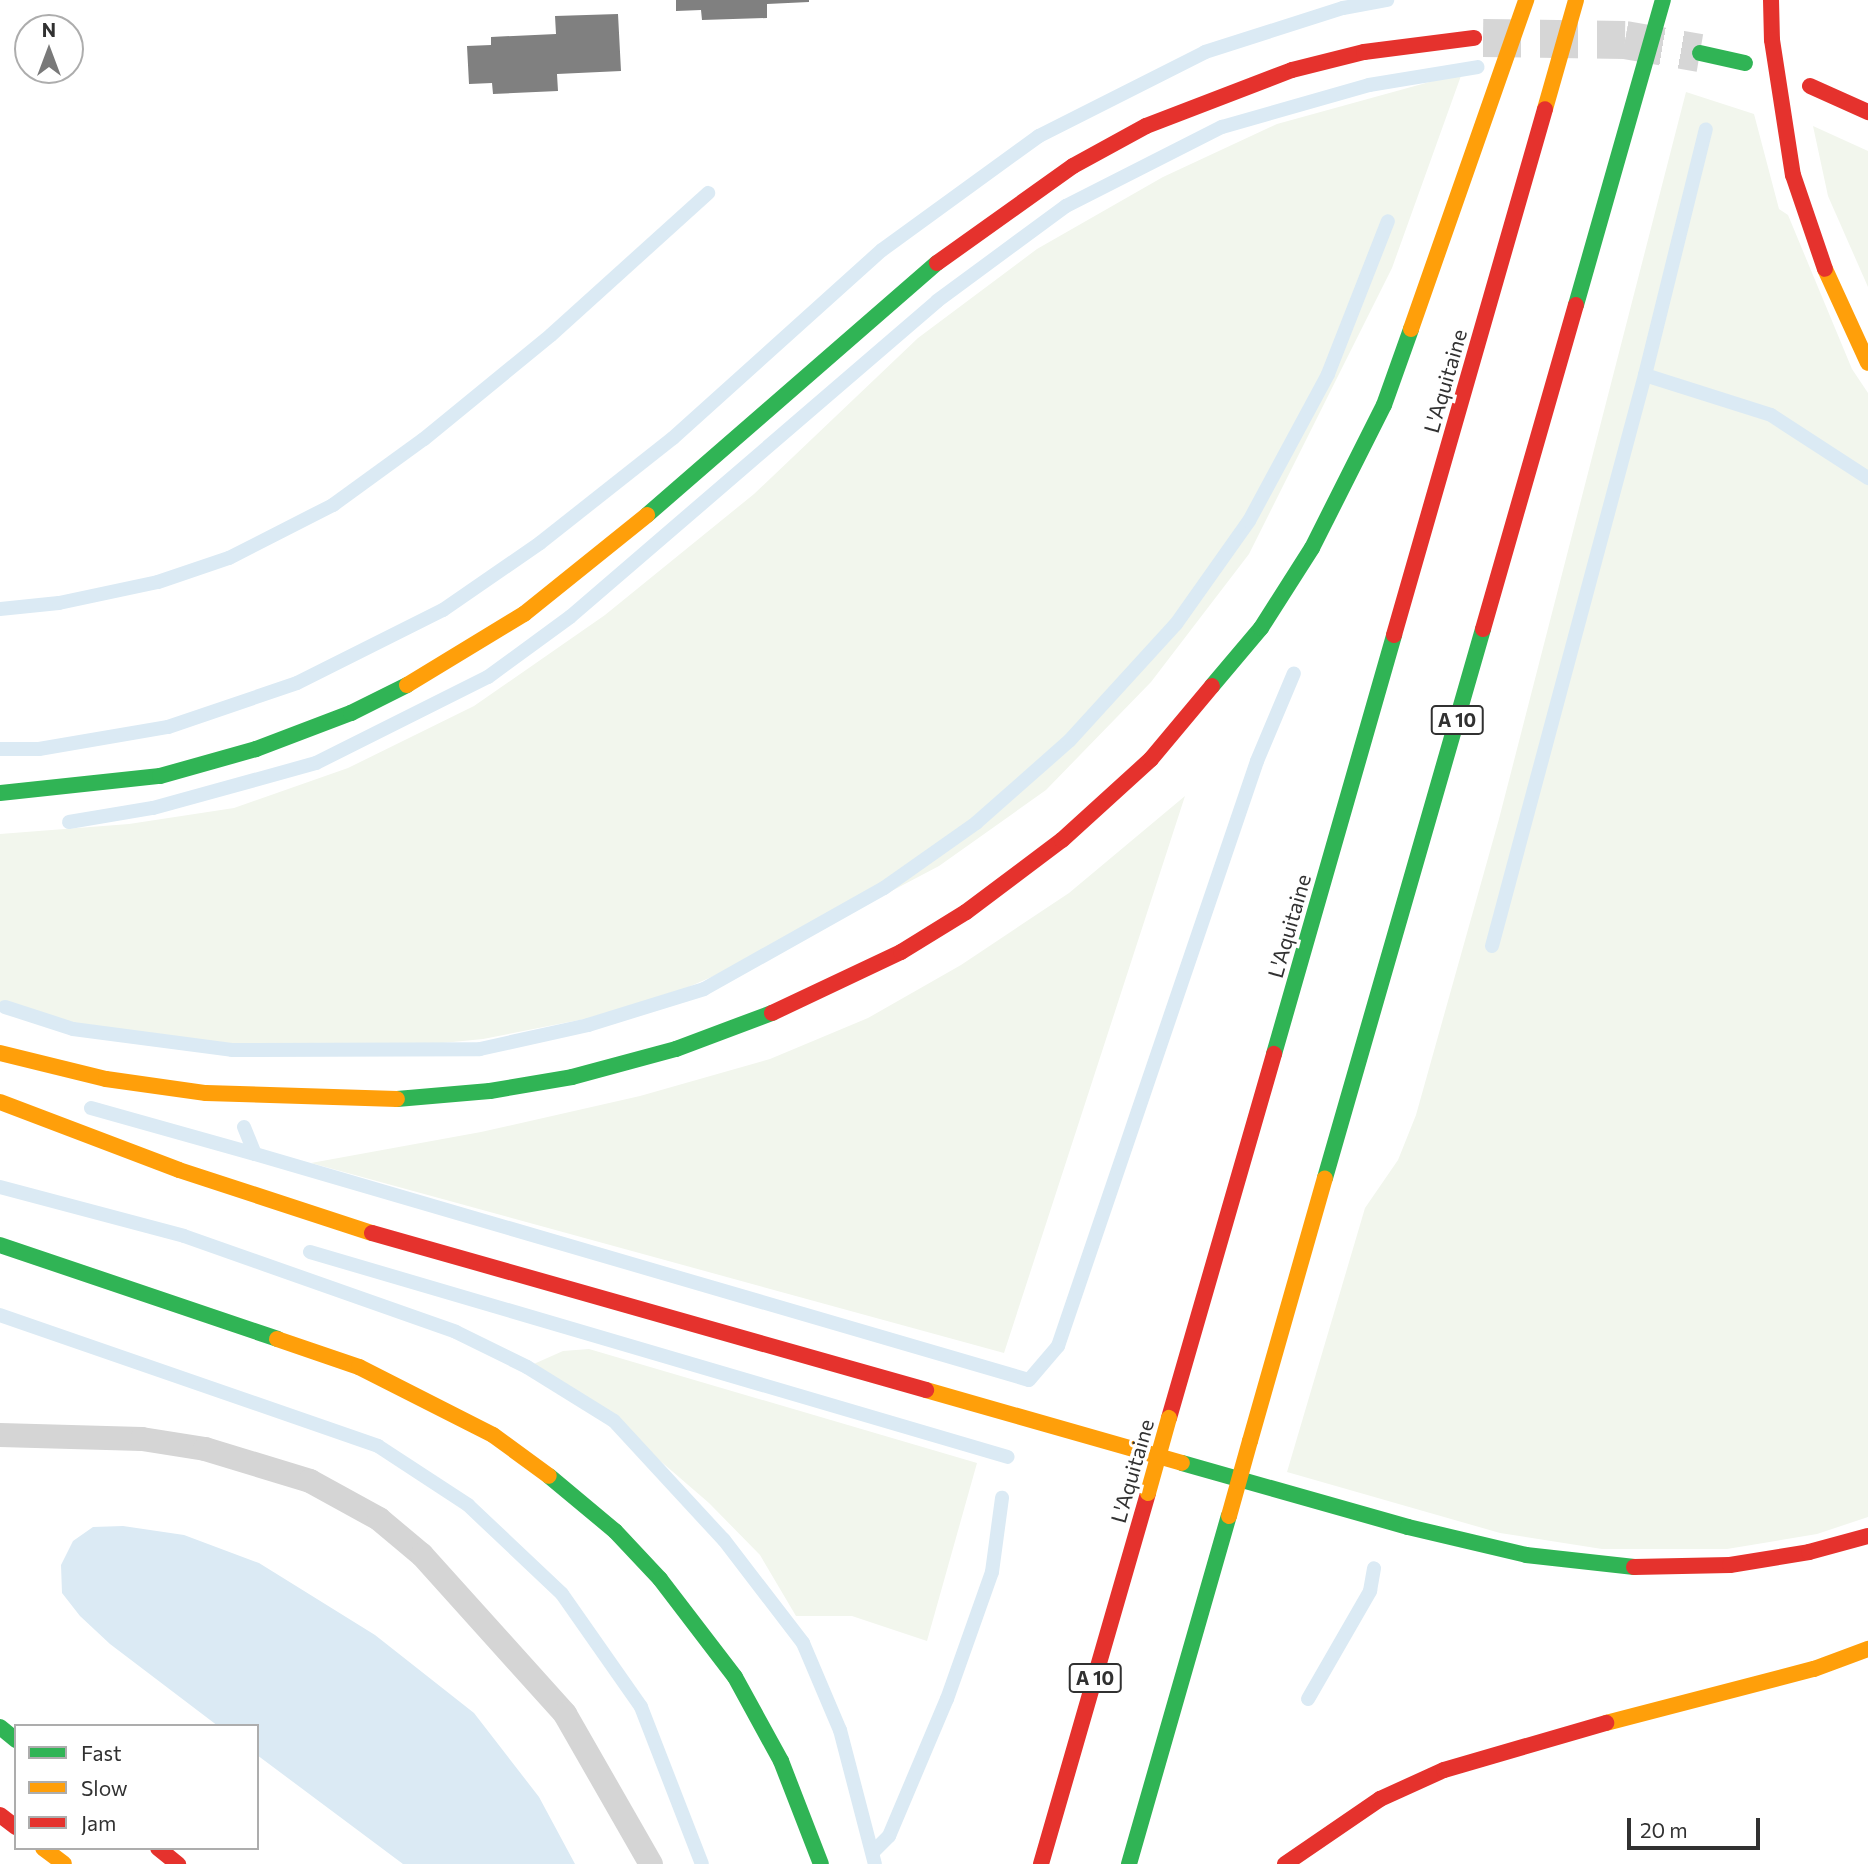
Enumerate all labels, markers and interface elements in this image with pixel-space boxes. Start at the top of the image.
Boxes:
north arrow [14,14,84,84]
text: N [42,18,56,41]
street label: L'Aquitaine [1418,326,1472,436]
road number: A 10 [1429,705,1485,736]
street label: L'Aquitaine [1262,871,1316,981]
street label: L'Aquitaine [1105,1416,1159,1526]
road number: A 10 [1067,1662,1123,1694]
legend [14,1724,259,1850]
text: Fast [81,1740,122,1765]
text: Slow [81,1775,128,1800]
scale bar [1630,1804,1763,1848]
text: Jam [81,1810,116,1835]
text: 20 m [1640,1817,1688,1842]

